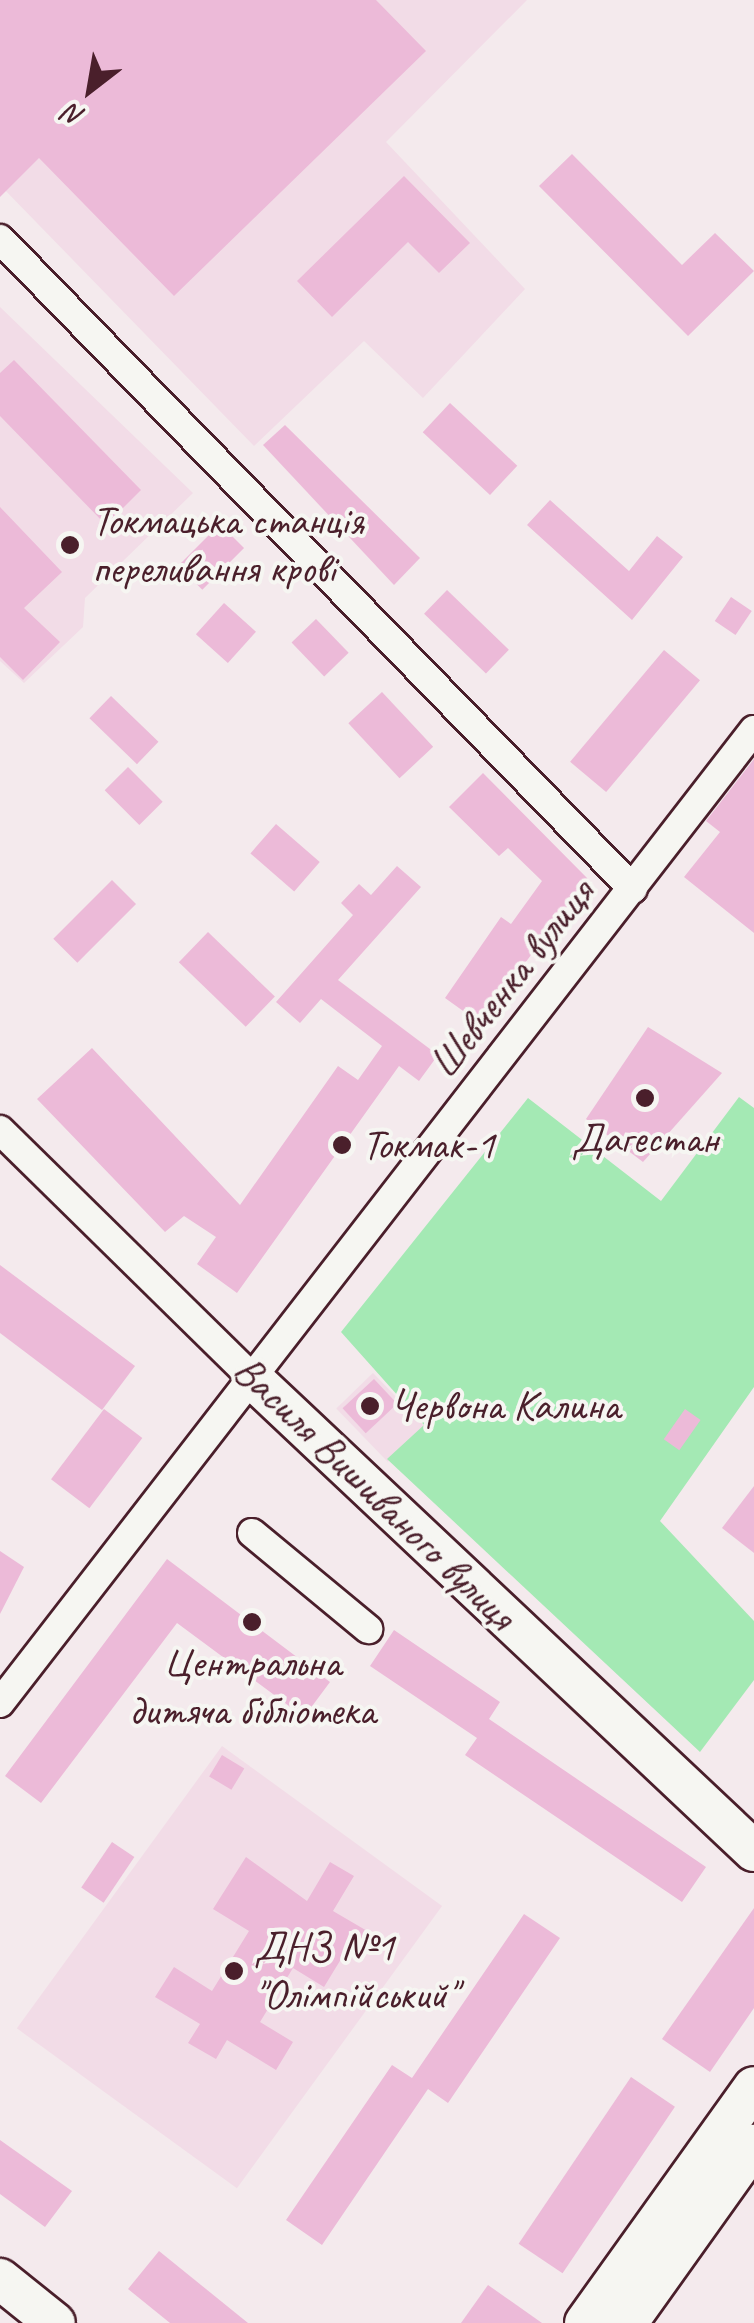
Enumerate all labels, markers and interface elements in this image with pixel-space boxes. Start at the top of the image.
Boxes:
north arrow [40,40,140,140]
text: N [58,97,91,136]
place label: Токмацька станція переливання крові [92,496,367,594]
marker: Токмацька станція переливання крові [57,532,83,558]
street label: Шевченка вулиця [419,870,605,1088]
marker: Дагестан [634,1087,656,1109]
place label: Дагестан [572,1114,718,1164]
place label: Токмак-1 [362,1120,495,1170]
marker: Токмак-1 [331,1134,353,1156]
street label: Василя Вишиваного вулиця [220,1343,528,1643]
place label: Червона Калина [390,1381,620,1431]
marker: Червона Калина [359,1395,381,1417]
marker: Центральна дитяча бібліотека [241,1611,263,1633]
place label: Центральна дитяча бібліотека [129,1638,375,1736]
place label: ДНЗ №1 "Олімпійський" [254,1922,457,2020]
marker: ДНЗ №1 "Олімпійський" [223,1960,245,1982]

